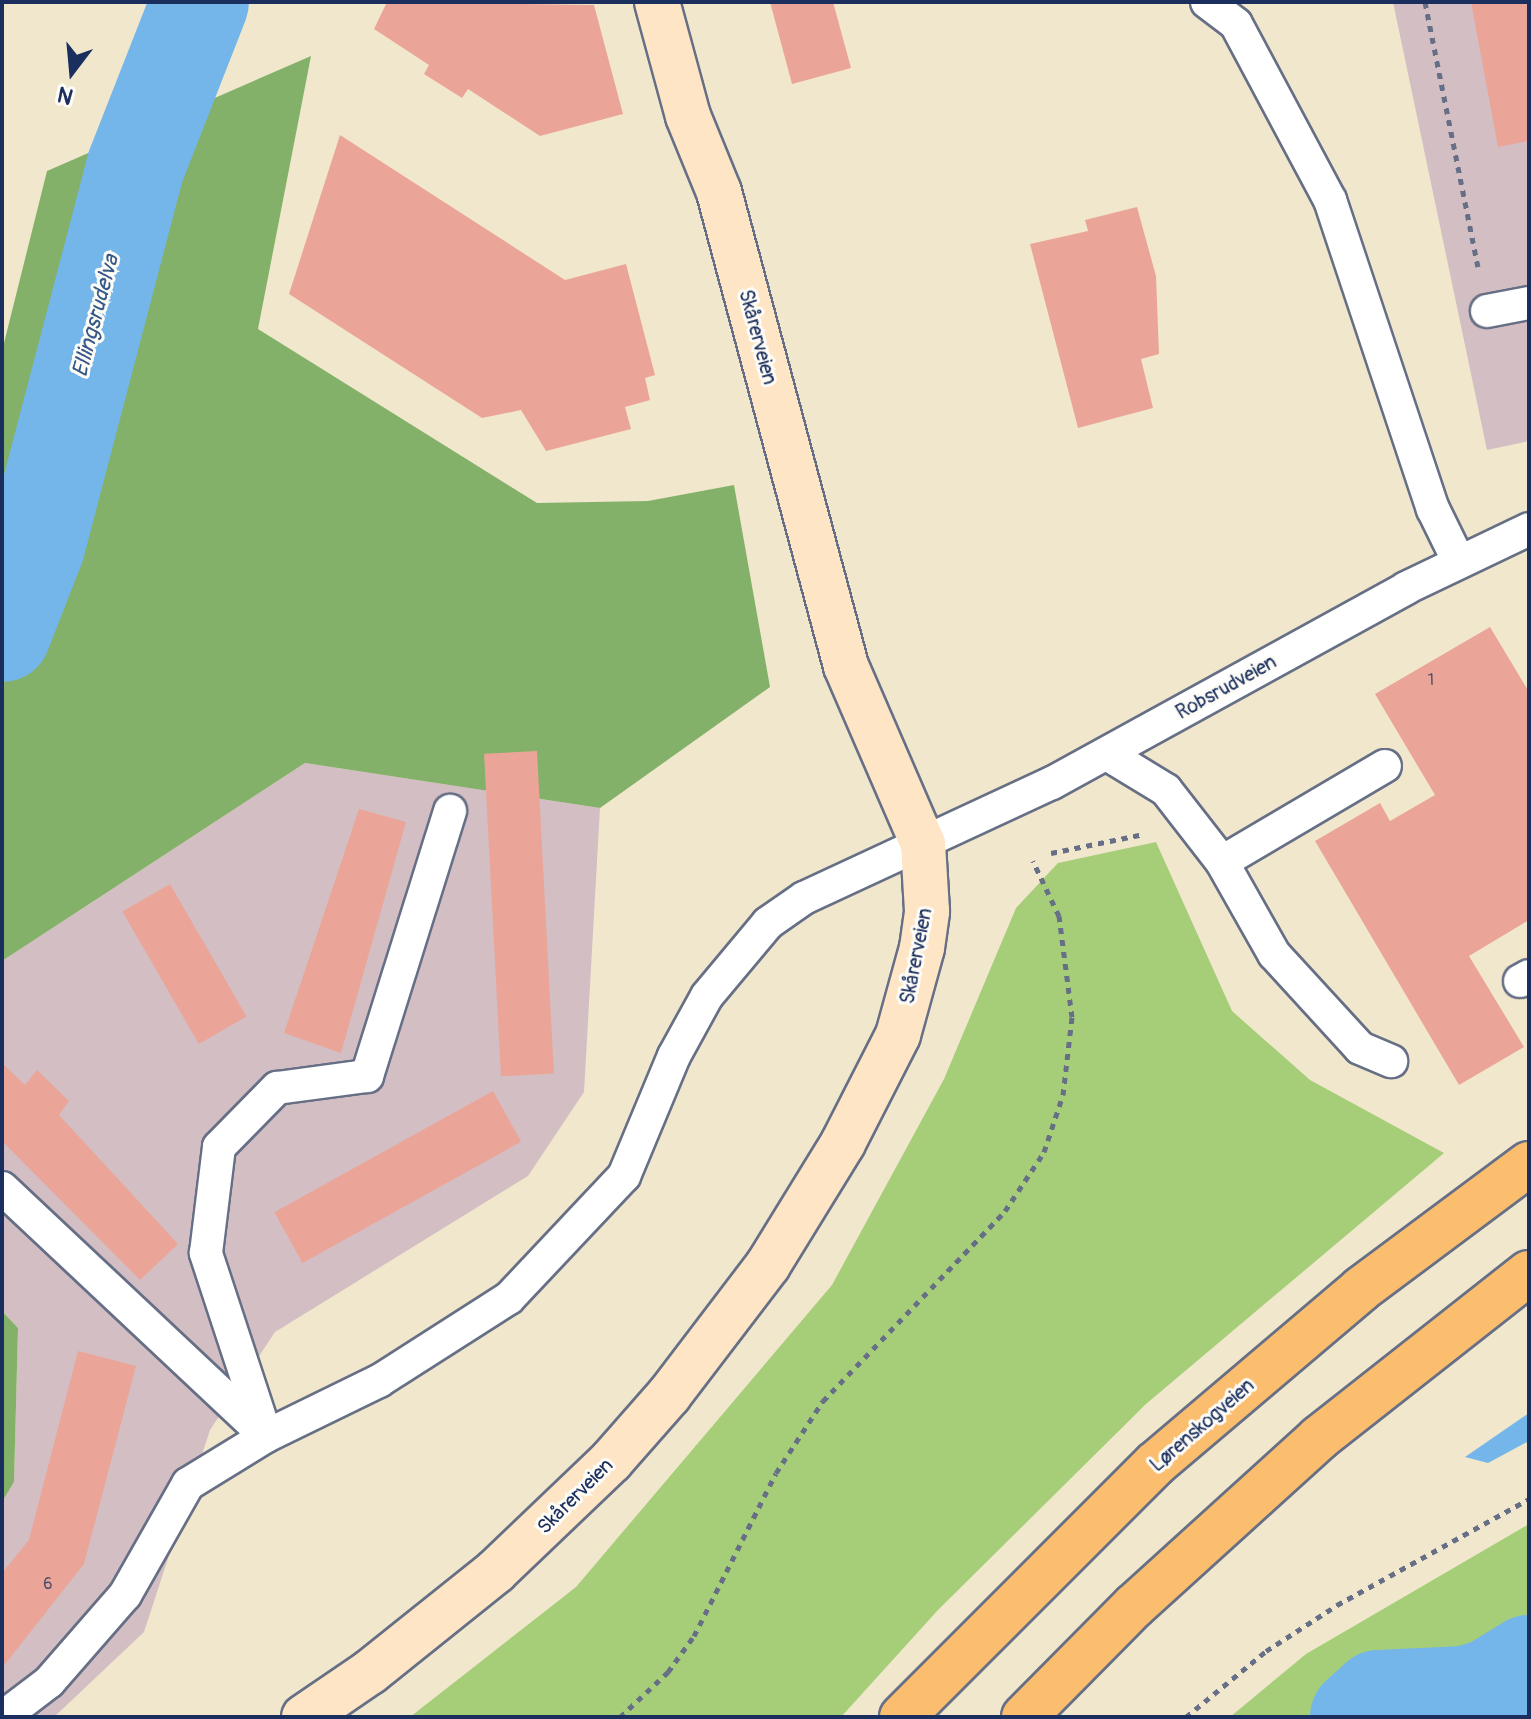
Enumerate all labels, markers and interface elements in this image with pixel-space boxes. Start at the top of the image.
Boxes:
north arrow [32,32,112,112]
text: N [54,80,76,111]
water label: Ellingsrudelva [67,252,125,380]
street label: Skårerveien [734,287,782,387]
street label: Robsrudveien [1172,650,1280,724]
house number: 1 [1428,670,1434,690]
street label: Skårerveien [895,906,937,1006]
street label: Lørenskogveien [1145,1373,1259,1477]
street label: Skårerveien [532,1453,618,1539]
house number: 6 [43,1574,53,1594]

